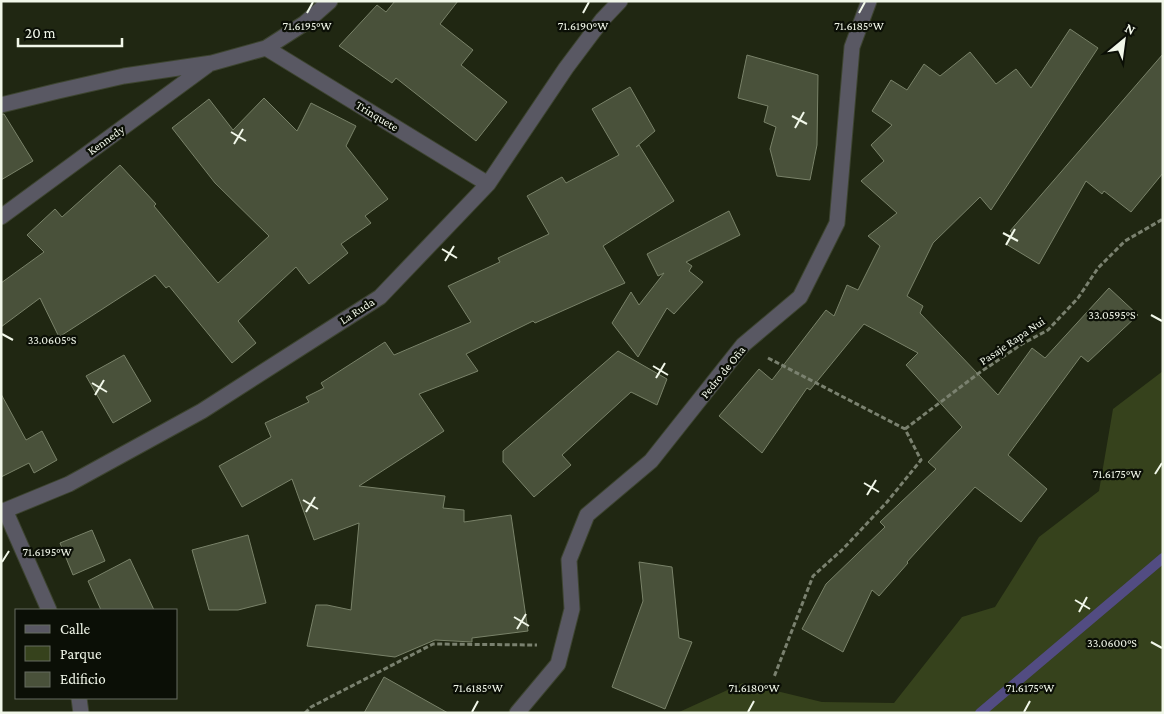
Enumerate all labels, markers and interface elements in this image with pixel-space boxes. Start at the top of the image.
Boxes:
scale bar [18,15,121,47]
north arrow [1099,15,1149,65]
text: 71.6195°W [282,19,332,33]
text: 71.6190°W [558,19,608,33]
text: 71.6185°W [834,19,884,33]
text: N [1122,19,1139,38]
text: 20 m [25,25,56,41]
street label: Trinquete [353,98,401,134]
street label: Kennedy [85,122,127,158]
street label: La Ruda [337,294,377,327]
text: 33.0595°S [1088,308,1136,322]
street label: Pasaje Rapa Nui [977,314,1047,368]
text: 33.0605°S [28,333,77,347]
street label: Pedro de Oña [698,343,749,401]
text: 71.6175°W [1093,467,1141,481]
text: 71.6195°W [22,545,72,559]
legend [15,609,178,699]
text: Calle [60,621,91,637]
text: 33.0600°S [1087,636,1137,650]
text: Parque [60,646,102,663]
text: Edificio [60,671,106,687]
text: 71.6185°W [453,681,503,695]
text: 71.6180°W [729,681,779,695]
text: 71.6175°W [1006,681,1054,695]

